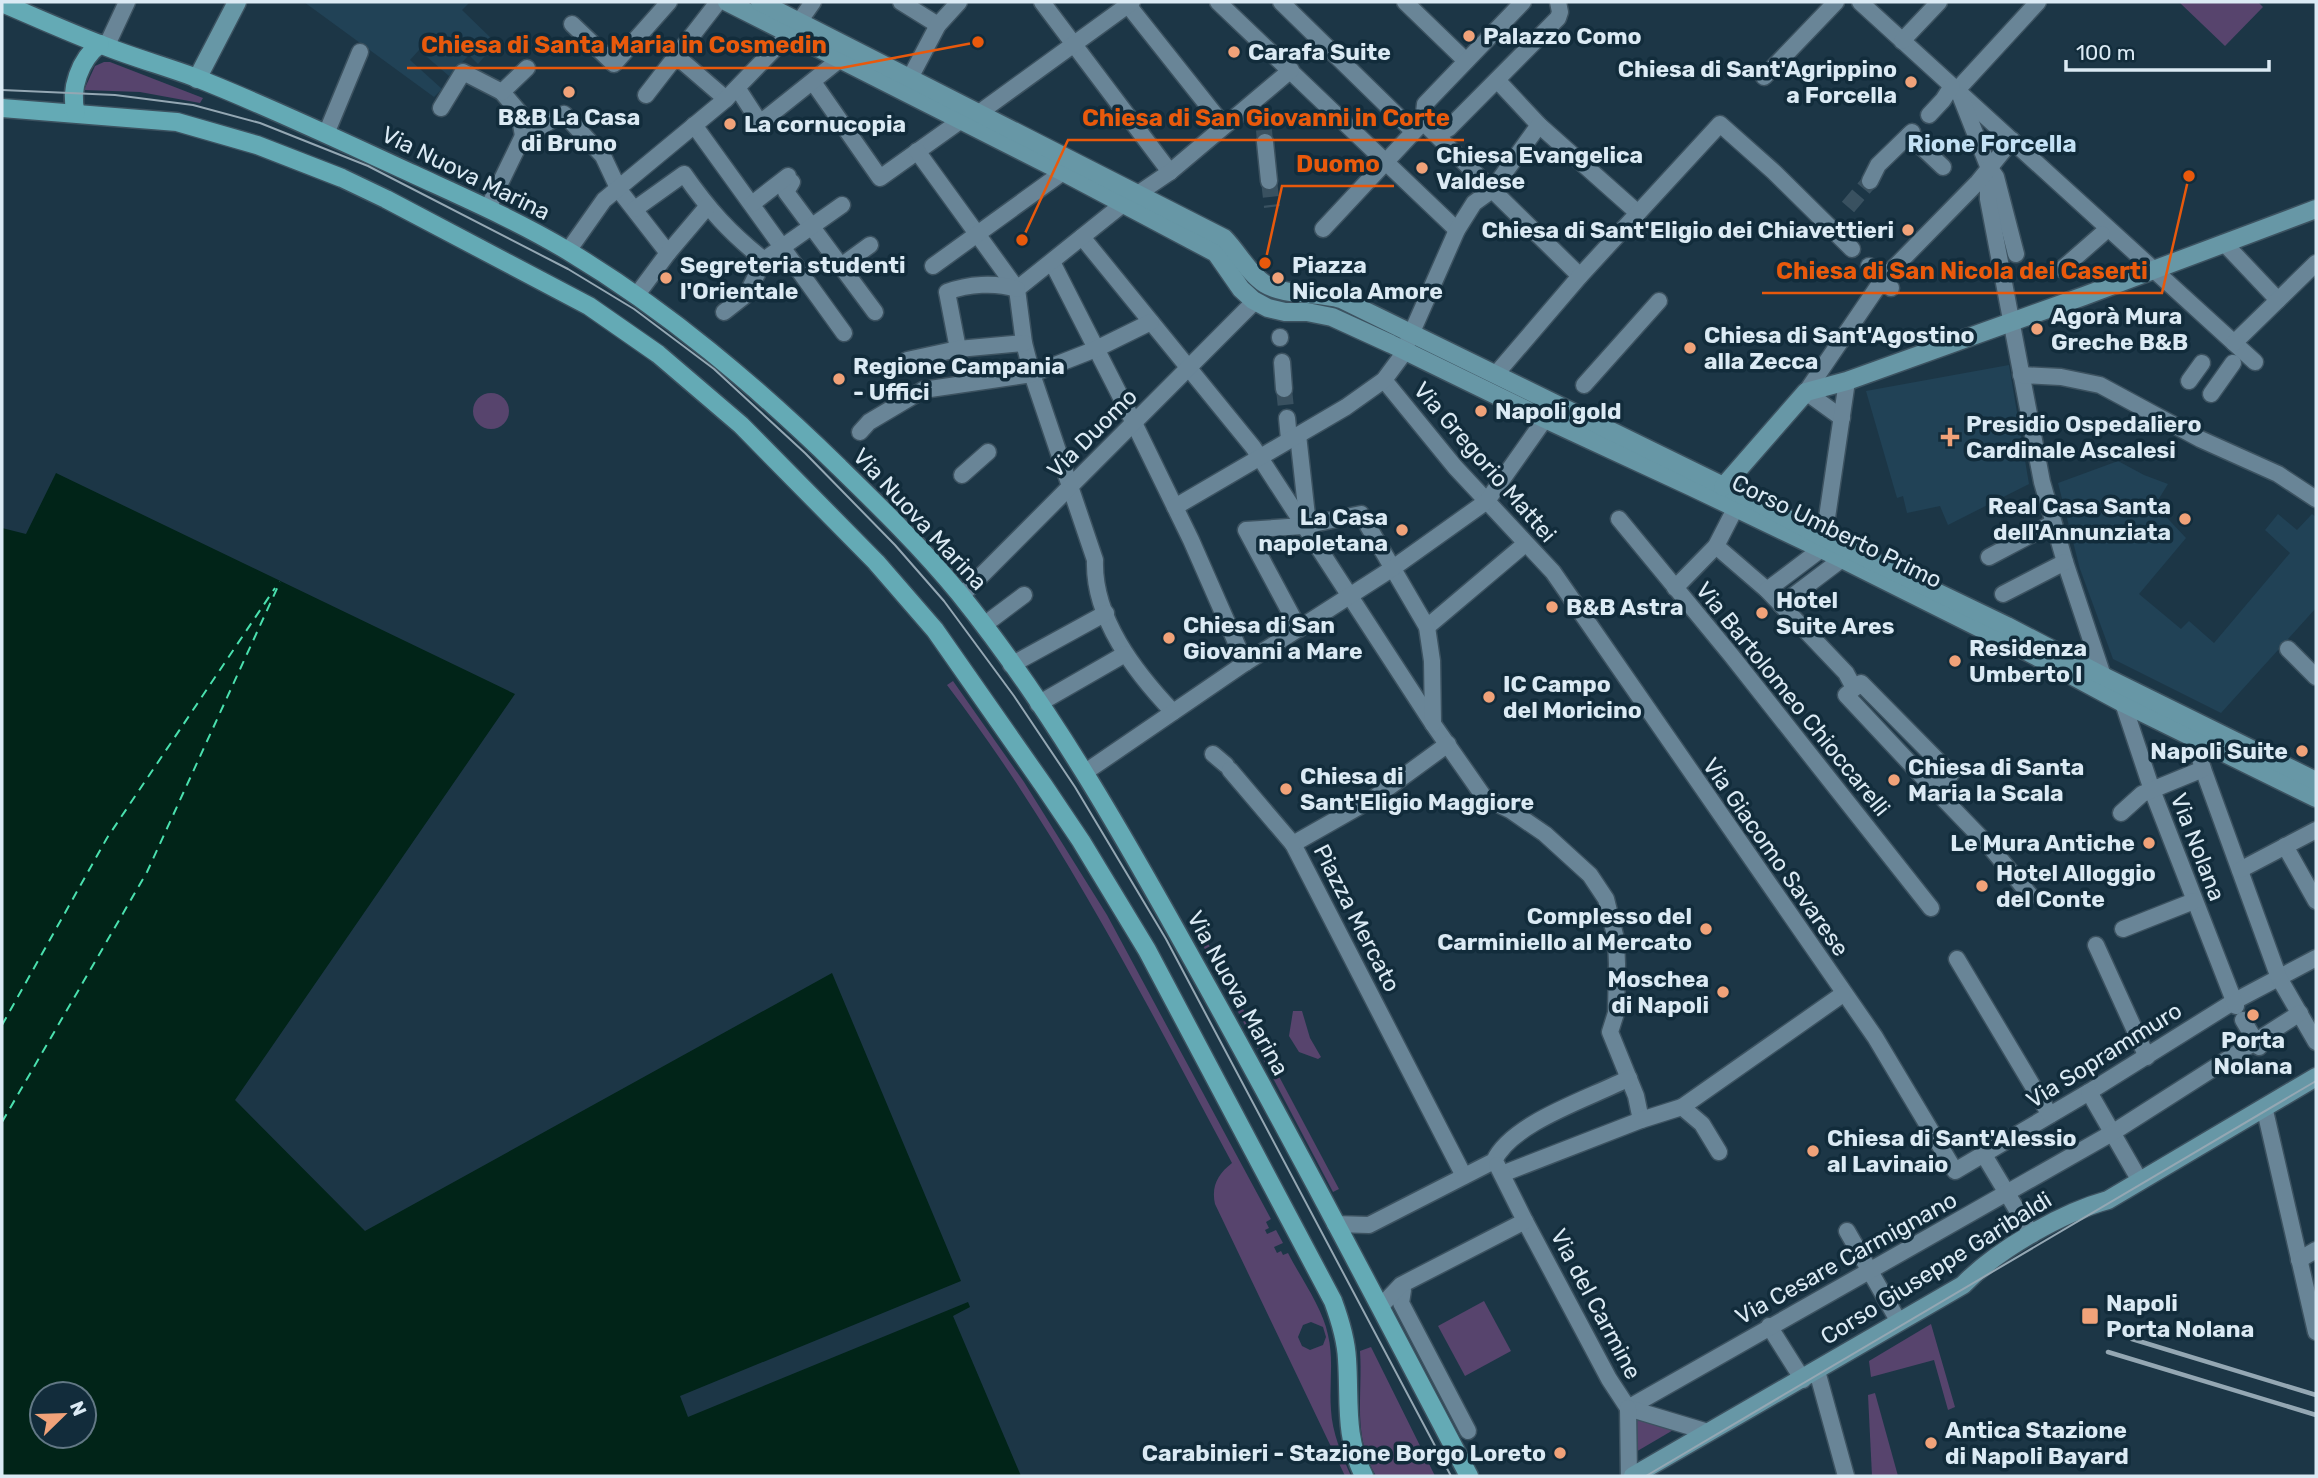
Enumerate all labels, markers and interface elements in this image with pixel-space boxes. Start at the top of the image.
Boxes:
place label: Palazzo Como [1483,22,1642,50]
callout: Chiesa di Santa Maria in Cosmedin [407,23,841,68]
marker: Palazzo Como [1461,28,1477,44]
scale bar [2066,28,2269,72]
text: Chiesa di Santa Maria in Cosmedin [421,31,827,59]
place label: Carafa Suite [1248,38,1391,66]
text: 100 m [2076,40,2135,65]
marker: Carafa Suite [1226,44,1242,60]
place label: Chiesa di Sant'Agrippino a Forcella [1618,55,1897,109]
marker: Chiesa di Sant'Agrippino a Forcella [1903,74,1919,90]
marker: B&B La Casa di Bruno [561,84,577,100]
callout: Chiesa di San Giovanni in Corte [1068,95,1464,140]
place label: B&B La Casa di Bruno [498,103,640,157]
text: Chiesa di San Giovanni in Corte [1082,104,1450,132]
place label: La cornucopia [744,110,906,138]
marker: La cornucopia [722,116,738,132]
street label: Via Nuova Marina [377,120,555,226]
district label: Rione Forcella [1907,130,2077,158]
callout: Duomo [1282,141,1394,186]
place label: Chiesa Evangelica Valdese [1436,141,1643,195]
text: Duomo [1296,150,1380,178]
marker: Chiesa Evangelica Valdese [1414,160,1430,176]
place label: Chiesa di Sant'Eligio dei Chiavettieri [1482,216,1894,244]
marker: Chiesa di Sant'Eligio dei Chiavettieri [1900,222,1916,238]
callout: Chiesa di San Nicola dei Caserti [1762,248,2162,293]
place label: Segreteria studenti l'Orientale [680,251,906,305]
place label: Piazza Nicola Amore [1292,251,1443,305]
text: Chiesa di San Nicola dei Caserti [1776,257,2148,285]
marker: Segreteria studenti l'Orientale [658,270,674,286]
marker: Piazza Nicola Amore [1270,270,1286,286]
place label: Agorà Mura Greche B&B [2051,302,2188,356]
place label: Chiesa di Sant'Agostino alla Zecca [1704,321,1975,375]
marker: Agorà Mura Greche B&B [2029,321,2045,337]
marker: Chiesa di Sant'Agostino alla Zecca [1682,340,1698,356]
place label: Regione Campania - Uffici [853,352,1065,406]
marker: Regione Campania - Uffici [831,371,847,387]
street label: Via Gregorio Mattei [1408,376,1562,548]
street label: Via Duomo [1041,382,1143,484]
place label: Napoli gold [1495,397,1621,425]
marker: Napoli gold [1473,403,1489,419]
place label: Presidio Ospedaliero Cardinale Ascalesi [1966,410,2201,464]
marker: Presidio Ospedaliero Cardinale Ascalesi [1940,427,1960,447]
street label: Via Nuova Marina [847,442,993,596]
street label: Corso Umberto Primo [1727,468,1947,594]
place label: Real Casa Santa dell'Annunziata [1988,492,2171,546]
place label: La Casa napoletana [1258,503,1388,557]
marker: Real Casa Santa dell'Annunziata [2177,511,2193,527]
marker: La Casa napoletana [1394,522,1410,538]
street label: Via Bartolomeo Chioccarelli [1690,576,1896,822]
place label: Hotel Suite Ares [1776,586,1895,640]
place label: B&B Astra [1566,593,1683,621]
marker: B&B Astra [1544,599,1560,615]
marker: Hotel Suite Ares [1754,605,1770,621]
place label: Chiesa di San Giovanni a Mare [1183,611,1363,665]
marker: Chiesa di San Giovanni a Mare [1161,630,1177,646]
place label: Residenza Umberto I [1969,634,2087,688]
marker: Residenza Umberto I [1947,653,1963,669]
place label: IC Campo del Moricino [1503,670,1642,724]
marker: IC Campo del Moricino [1481,689,1497,705]
place label: Napoli Suite [2150,737,2288,765]
marker: Napoli Suite [2294,743,2310,759]
street label: Via Giacomo Savarese [1697,752,1855,962]
place label: Chiesa di Santa Maria la Scala [1908,753,2084,807]
place label: Chiesa di Sant'Eligio Maggiore [1300,762,1534,816]
marker: Chiesa di Santa Maria la Scala [1886,772,1902,788]
marker: Chiesa di Sant'Eligio Maggiore [1278,781,1294,797]
street label: Via Nolana [2165,789,2231,905]
place label: Le Mura Antiche [1950,829,2135,857]
marker: Le Mura Antiche [2141,835,2157,851]
street label: Piazza Mercato [1308,840,1406,996]
place label: Hotel Alloggio del Conte [1996,859,2156,913]
marker: Hotel Alloggio del Conte [1974,878,1990,894]
place label: Complesso del Carminiello al Mercato [1437,902,1692,956]
street label: Via Nuova Marina [1181,906,1295,1080]
marker: Complesso del Carminiello al Mercato [1698,921,1714,937]
place label: Moschea di Napoli [1607,965,1709,1019]
marker: Moschea di Napoli [1715,984,1731,1000]
street label: Via Soprammuro [2021,996,2187,1114]
marker: Porta Nolana [2245,1007,2261,1023]
place label: Porta Nolana [2213,1026,2293,1080]
place label: Chiesa di Sant'Alessio al Lavinaio [1827,1124,2077,1178]
marker: Chiesa di Sant'Alessio al Lavinaio [1805,1143,1821,1159]
street label: Via Cesare Carmignano [1730,1185,1962,1331]
street label: Corso Giuseppe Garibaldi [1815,1185,2057,1351]
street label: Via del Carmine [1545,1224,1647,1384]
place label: Napoli Porta Nolana [2106,1289,2254,1343]
marker: Napoli Porta Nolana [2080,1306,2100,1326]
north arrow [28,1380,98,1450]
text: N [65,1398,91,1419]
place label: Antica Stazione di Napoli Bayard [1945,1416,2129,1470]
marker: Antica Stazione di Napoli Bayard [1923,1435,1939,1451]
place label: Carabinieri - Stazione Borgo Loreto [1142,1439,1546,1467]
marker: Carabinieri - Stazione Borgo Loreto [1552,1445,1568,1461]

